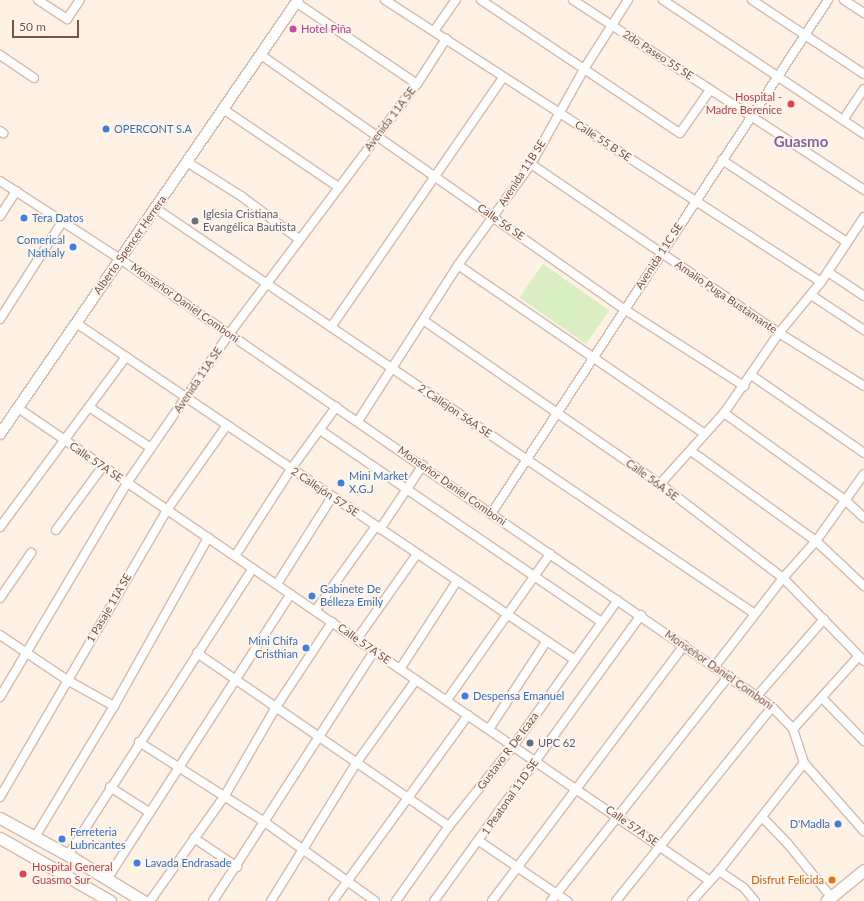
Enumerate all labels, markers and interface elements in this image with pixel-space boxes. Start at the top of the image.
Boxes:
scale bar [14,12,81,38]
text: 50 m [19,19,46,34]
place label: Hotel Piña [301,22,351,36]
marker: Hotel Piña [288,24,298,34]
street label: 2do Paseo 55 SE [620,27,696,83]
street label: Avenida 11A SE [362,84,418,154]
place label: Hospital - Madre Berenice [706,91,782,117]
marker: Hospital - Madre Berenice [785,98,797,110]
street label: Calle 55 B SE [572,118,634,164]
place label: OPERCONT S.A [114,122,192,136]
marker: OPERCONT S.A [101,124,111,134]
district label: Guasmo [774,133,828,151]
street label: Avenida 11B SE [496,137,548,209]
street label: Alberto Spencer Herrera [91,193,169,297]
street label: Calle 56 SE [475,201,527,243]
place label: Iglesia Cristiana Evangélica Bautista [203,208,296,234]
place label: Tera Datos [32,211,84,225]
marker: Tera Datos [19,213,29,223]
marker: Iglesia Cristiana Evangélica Bautista [190,216,200,226]
street label: Avenida 11C SE [633,220,685,292]
place label: Comerical Nathaly [17,234,65,260]
marker: Comerical Nathaly [68,242,78,252]
street label: Amalio Puga Bustamante [672,258,780,336]
street label: Monseñor Daniel Comboni [128,260,242,346]
street label: Avenida 11A SE [171,344,225,416]
street label: 2 Callejon 56A SE [416,381,494,441]
street label: Calle 57A SE [67,439,125,485]
street label: Monseñor Daniel Comboni [395,443,509,529]
street label: Calle 56A SE [623,456,681,504]
street label: 2 Callejón 57 SE [289,465,361,519]
place label: Mini Market X.G.J [349,470,408,496]
marker: Mini Market X.G.J [336,478,346,488]
street label: 1 Pasaje 11A SE [84,571,134,645]
place label: Gabinete De Belleza Emily [320,583,383,609]
marker: Gabinete De Belleza Emily [307,591,317,601]
street label: Calle 57A SE [335,621,393,667]
street label: Monseñor Daniel Comboni [662,627,776,713]
place label: Mini Chifa Cristhian [248,635,298,661]
marker: Mini Chifa Cristhian [301,643,311,653]
place label: Despensa Emanuel [473,689,564,703]
marker: Despensa Emanuel [460,691,470,701]
street label: Gustavo R De Icaza [475,710,541,792]
place label: UPC 62 [538,736,576,750]
marker: UPC 62 [525,738,535,748]
street label: 1 Peatonal 11D SE [479,756,541,838]
street label: Calle 57A SE [603,803,661,849]
place label: D'Madla [790,817,830,831]
marker: D'Madla [833,819,843,829]
place label: Ferreteria Lubricantes [70,826,126,852]
marker: Ferreteria Lubricantes [57,834,67,844]
place label: Lavada Endrasade [145,856,232,870]
marker: Lavada Endrasade [132,858,142,868]
place label: Hospital General Guasmo Sur [32,861,113,887]
marker: Hospital General Guasmo Sur [17,868,29,880]
place label: Disfrut Felicida [751,873,824,887]
marker: Disfrut Felicida [827,875,837,885]

